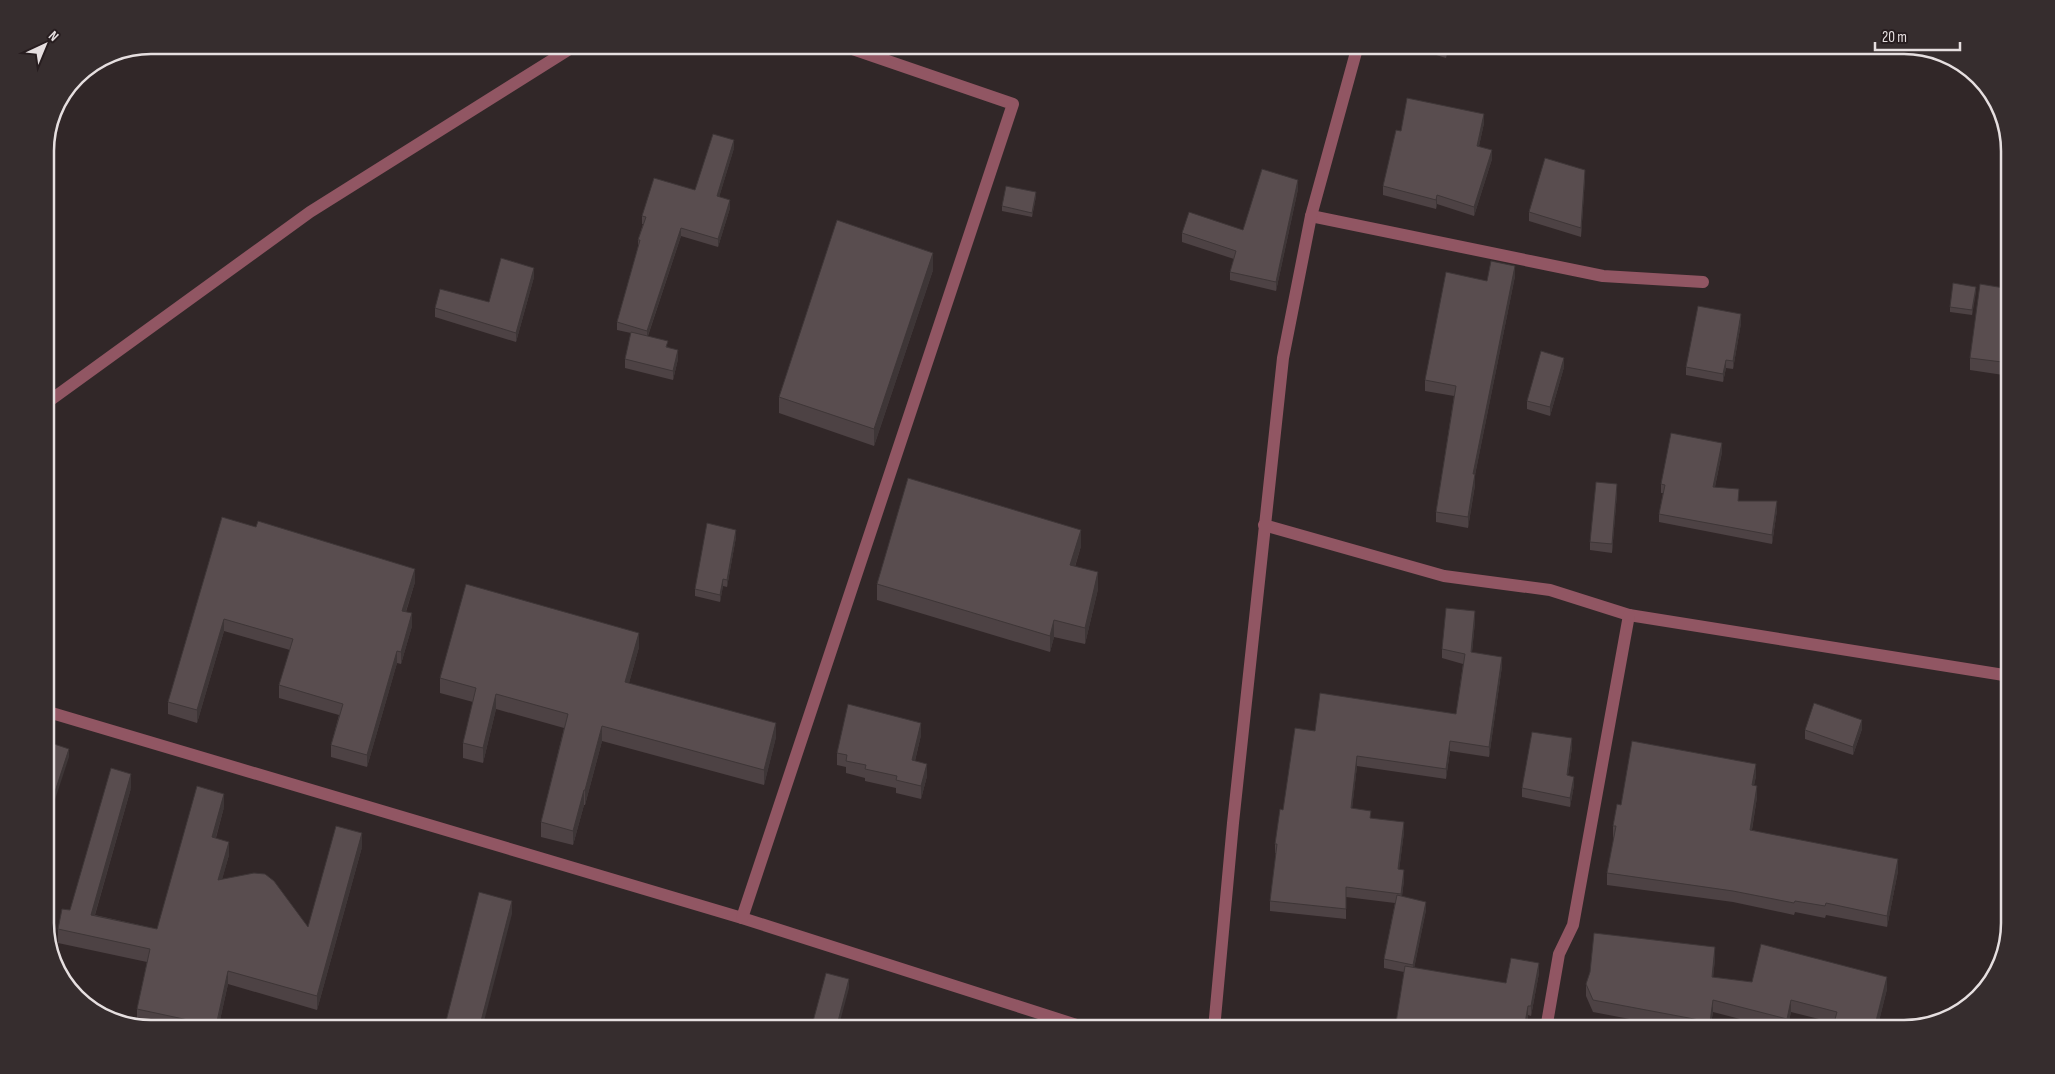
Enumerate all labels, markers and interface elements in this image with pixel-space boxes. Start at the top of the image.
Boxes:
north arrow [20,20,70,70]
scale bar [1875,20,1960,52]
text: N [45,27,62,45]
text: 20 m [1882,28,1907,47]

